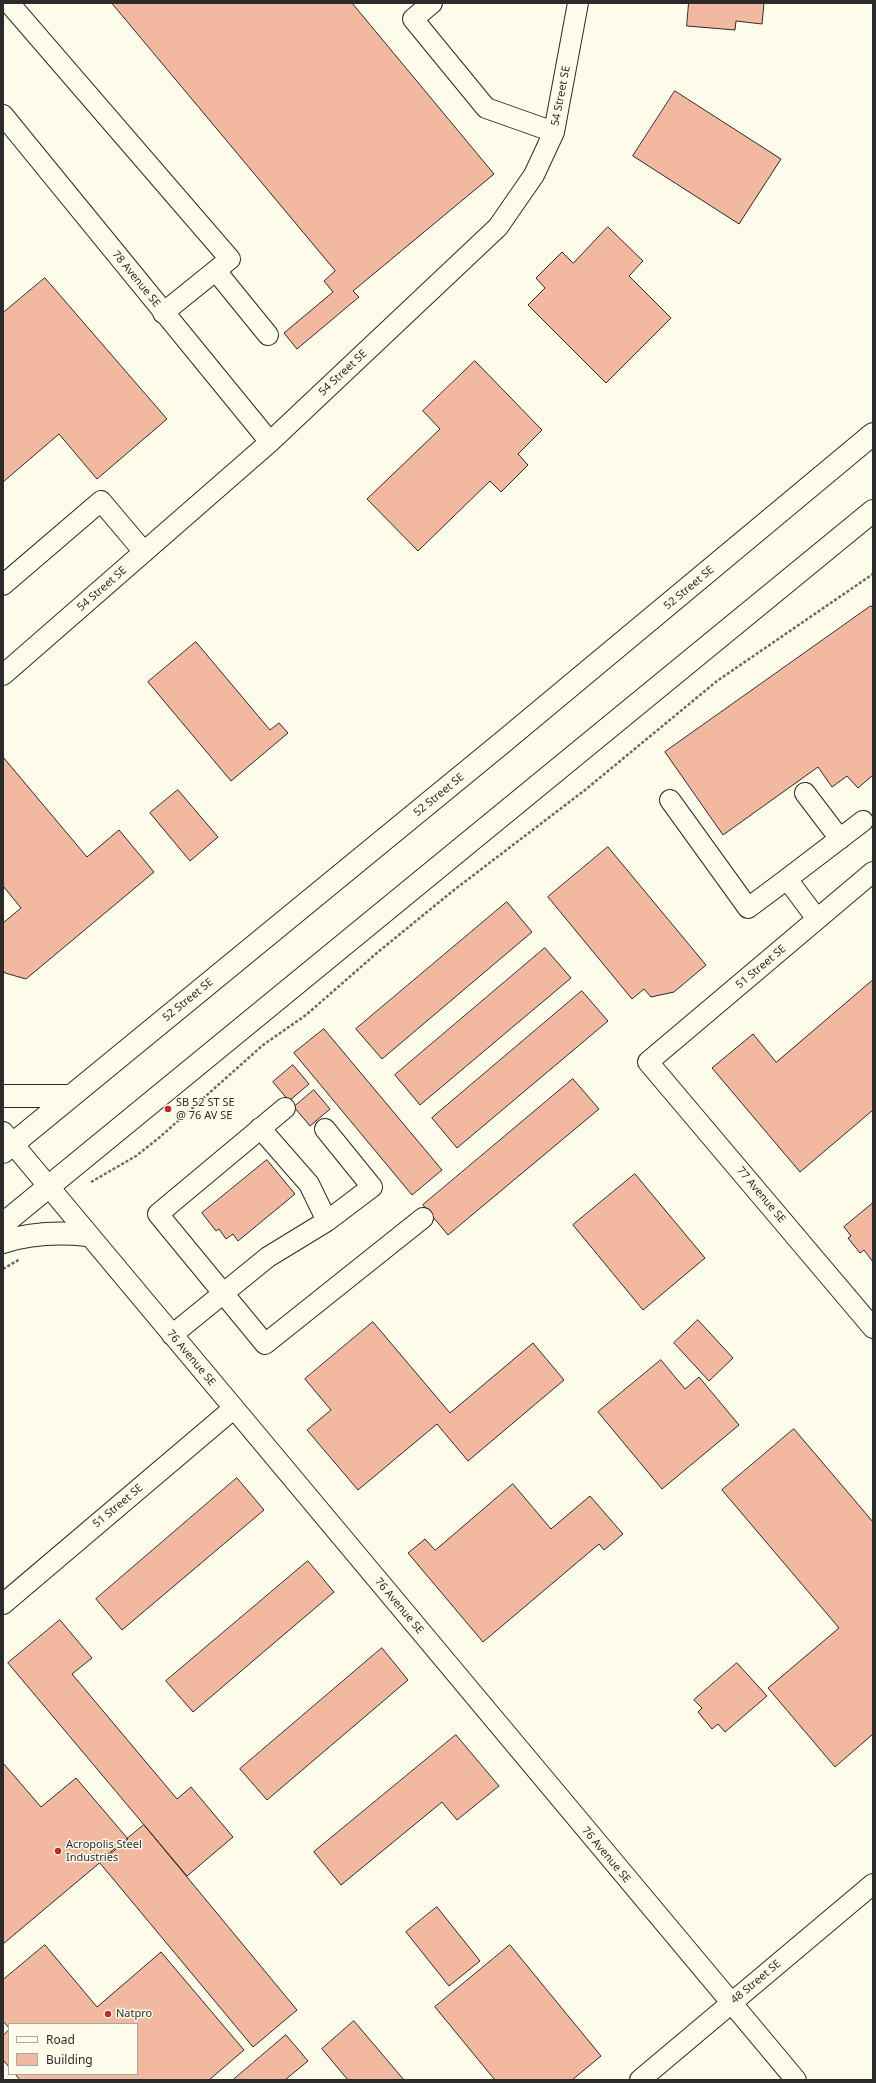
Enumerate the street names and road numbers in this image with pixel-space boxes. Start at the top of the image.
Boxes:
street label: 54 Street SE [549,65,573,127]
street label: 78 Avenue SE [109,248,163,310]
street label: 54 Street SE [316,347,370,399]
street label: 52 Street SE [661,563,717,613]
street label: 54 Street SE [75,564,129,614]
street label: 52 Street SE [411,771,467,819]
street label: 51 Street SE [733,942,789,992]
street label: 52 Street SE [160,976,216,1024]
street label: 77 Avenue SE [734,1164,788,1226]
street label: 76 Avenue SE [164,1327,218,1389]
street label: 51 Street SE [90,1481,146,1531]
street label: 76 Avenue SE [372,1575,426,1637]
street label: 76 Avenue SE [579,1824,633,1886]
street label: 48 Street SE [728,1957,784,2007]

